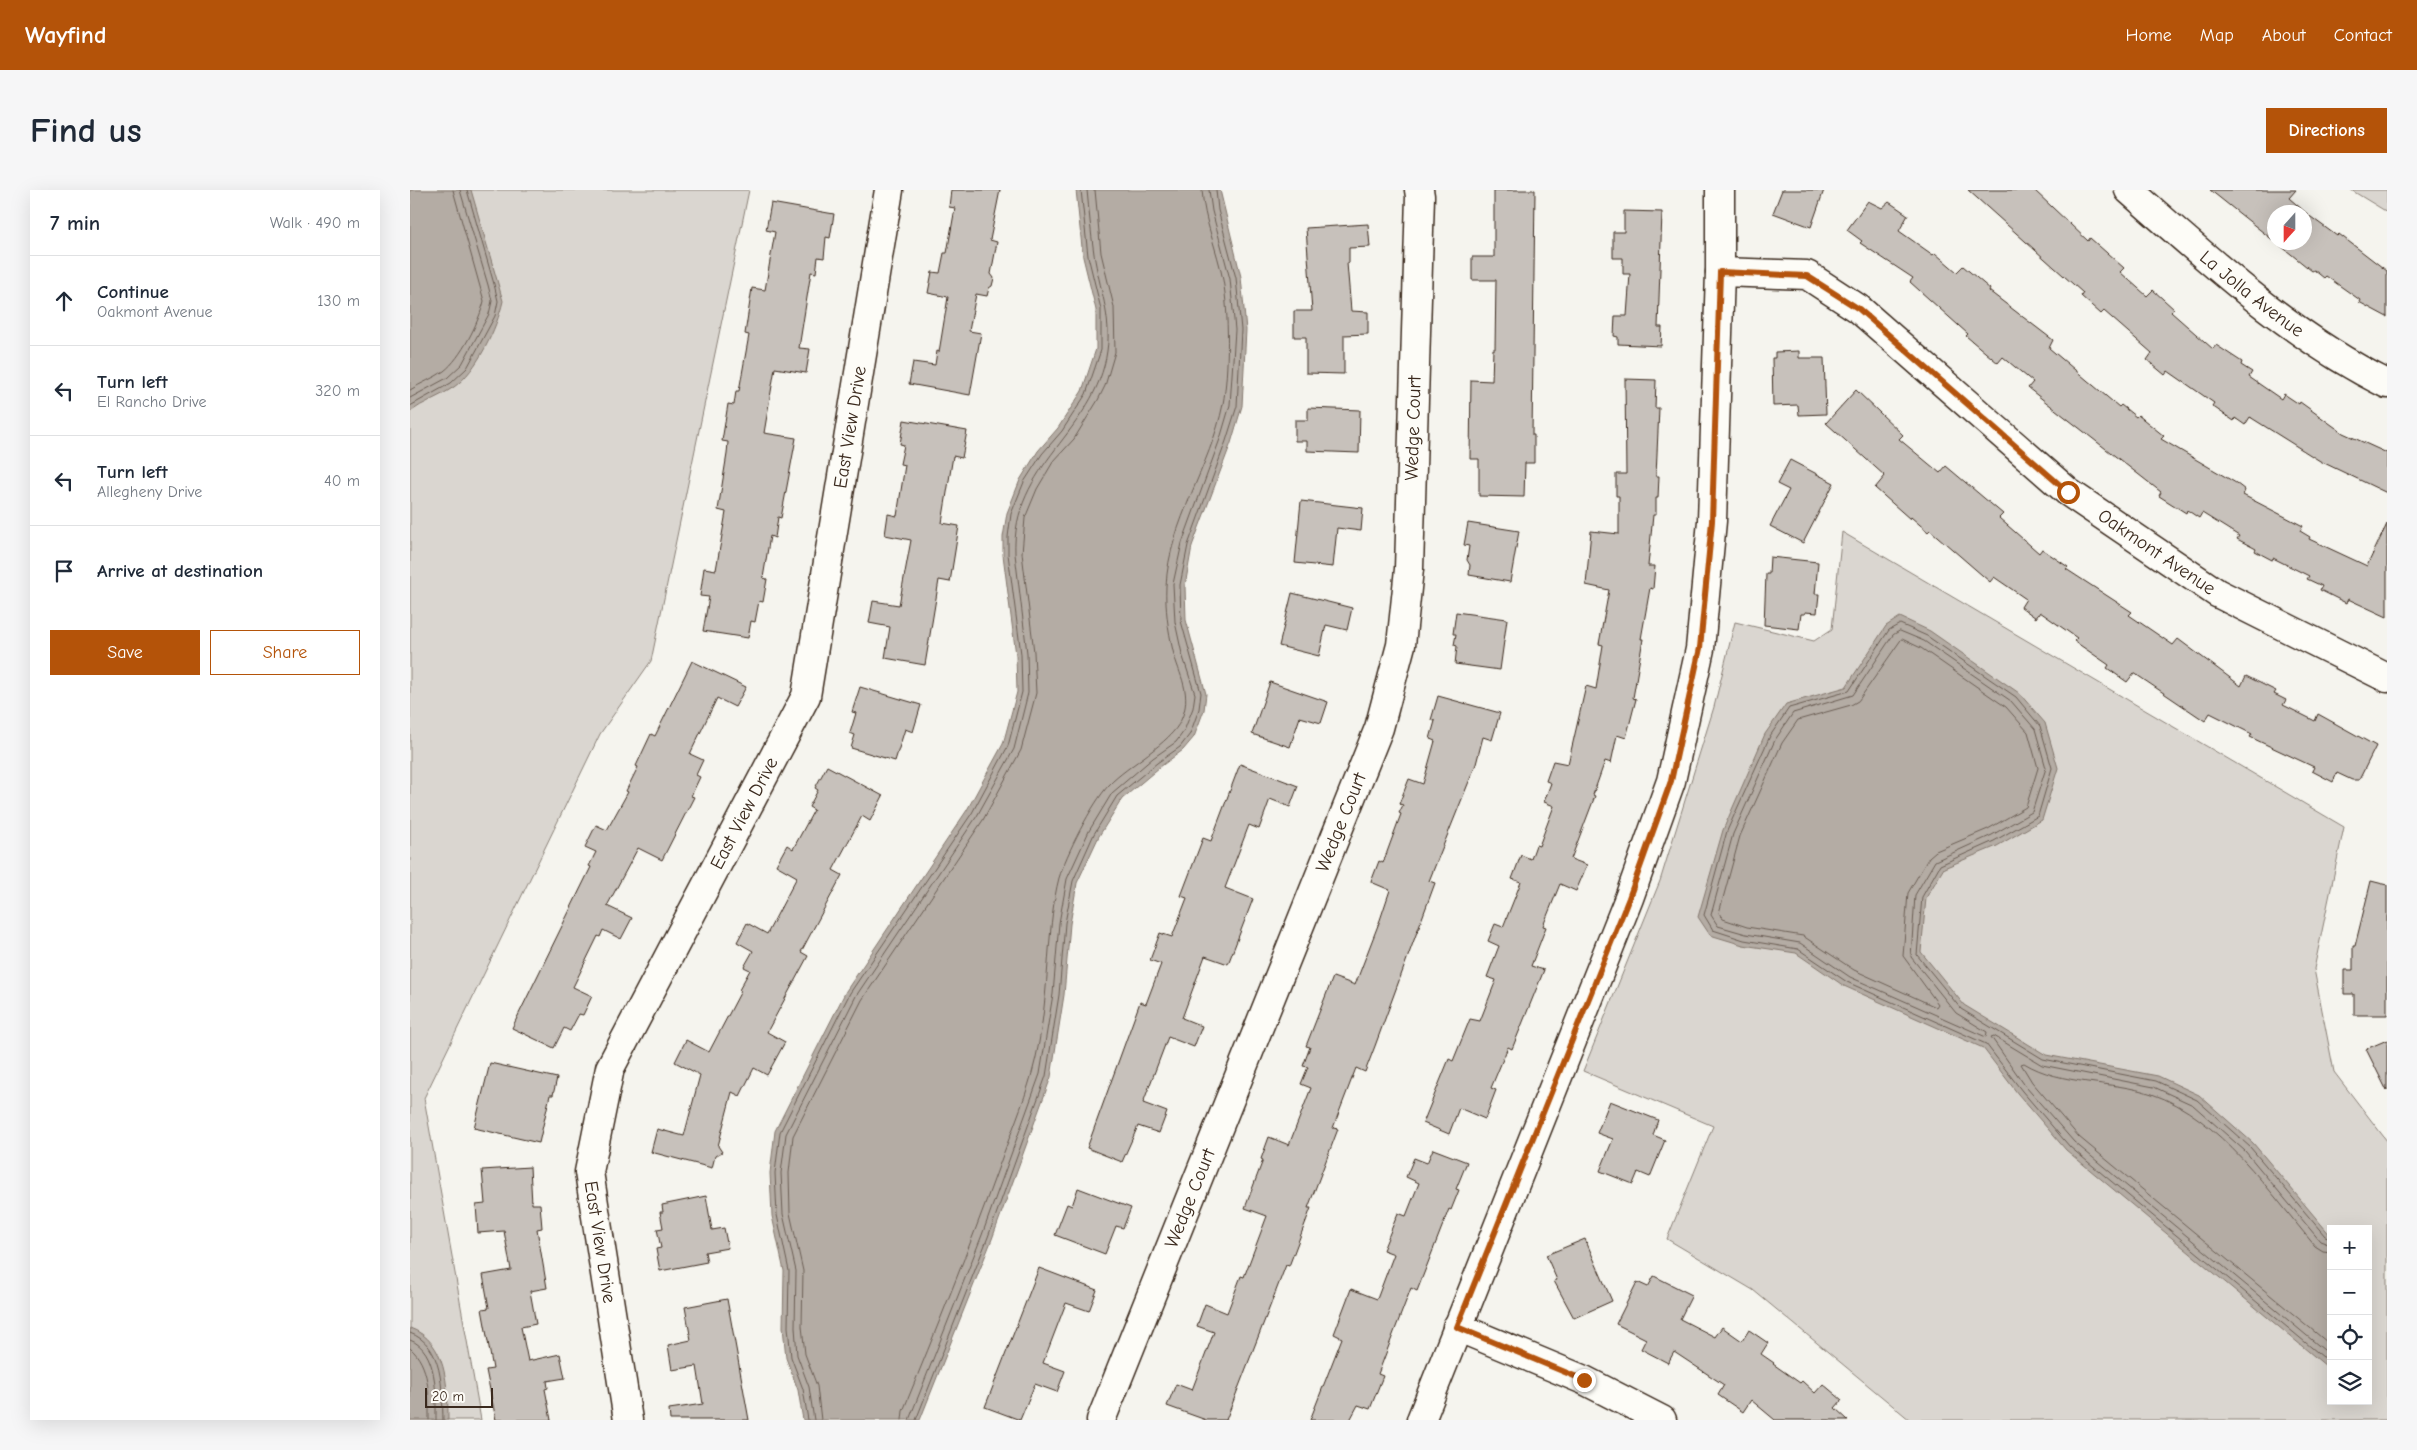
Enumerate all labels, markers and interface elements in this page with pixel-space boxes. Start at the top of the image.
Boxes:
text: Wayfind [25,21,106,49]
text: Home [2125,25,2172,46]
text: Map [2200,25,2234,46]
text: About [2262,25,2306,46]
text: Contact [2334,25,2392,46]
button: Directions [2266,108,2387,153]
text: Find us [30,110,142,151]
north arrow [2267,205,2312,250]
text: 7 min [50,211,100,235]
text: Walk · 490 m [270,214,360,232]
street label: La Jolla Avenue [2195,246,2308,342]
text: Continue [97,281,169,303]
icon: ahead [50,287,78,315]
text: 130 m [317,292,360,310]
text: Oakmont Avenue [97,303,212,321]
street label: East View Drive [829,364,871,490]
text: Turn left [97,371,168,393]
street label: Wedge Court [1401,375,1426,481]
icon: left [50,377,78,405]
text: 320 m [315,382,360,400]
text: El Rancho Drive [97,393,206,411]
text: Turn left [97,461,168,483]
icon: left [50,467,78,495]
text: 40 m [324,472,360,490]
route start [2057,481,2080,504]
text: Allegheny Drive [97,483,202,501]
street label: Oakmont Avenue [2094,504,2220,600]
icon: arrive [50,557,78,585]
text: Arrive at destination [97,560,263,582]
button: Save [50,630,200,675]
button: Share [210,630,360,675]
street label: East View Drive [706,753,783,873]
street label: Wedge Court [1311,769,1371,875]
street label: Wedge Court [1160,1145,1220,1251]
street label: East View Drive [579,1179,621,1305]
map controls [2327,1225,2372,1405]
button: + [2327,1225,2372,1270]
button: − [2327,1270,2372,1315]
button: locate [2327,1315,2372,1360]
button: layers [2327,1360,2372,1405]
route end [1573,1369,1596,1392]
scale bar [425,1385,492,1408]
text: 20 m [432,1388,464,1405]

